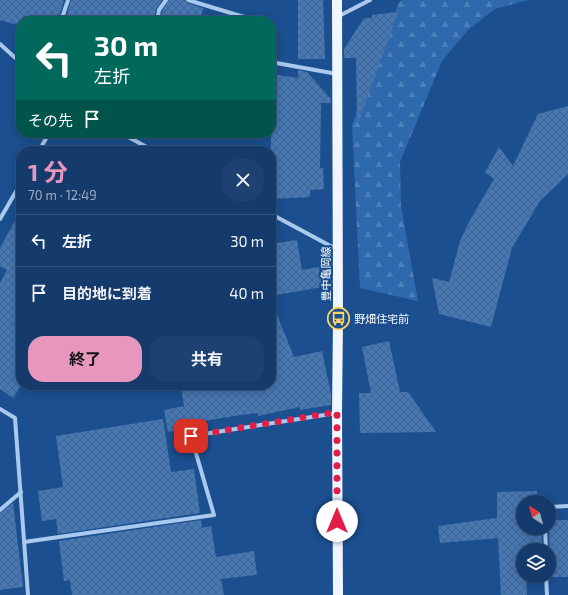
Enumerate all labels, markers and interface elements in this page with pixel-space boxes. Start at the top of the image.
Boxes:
text: 30 m [94,28,158,62]
icon: left [28,32,80,84]
text: 左折 [94,65,130,87]
icon: arrive [81,108,103,130]
text: その先 [28,111,73,129]
text: 1 分 [28,157,68,186]
button: close [222,159,264,201]
text: 70 m · 12:49 [28,187,97,203]
icon: left [28,230,50,252]
text: 左折 [62,232,92,250]
text: 30 m [230,232,264,250]
street label: 豊中亀岡線 [319,247,332,302]
icon: arrive [28,282,50,304]
text: 目的地に到着 [62,284,152,302]
text: 40 m [229,284,264,302]
bus stop icon: 野畑住宅前 [325,306,351,332]
place label: 野畑住宅前 [354,312,409,325]
button: 終了 [28,336,142,382]
button: 共有 [150,336,264,382]
pin [174,419,208,453]
icon: arrive [180,425,202,447]
north arrow [516,495,556,535]
map controls [516,495,556,583]
position arrow [316,500,358,542]
button: layers [516,543,556,583]

